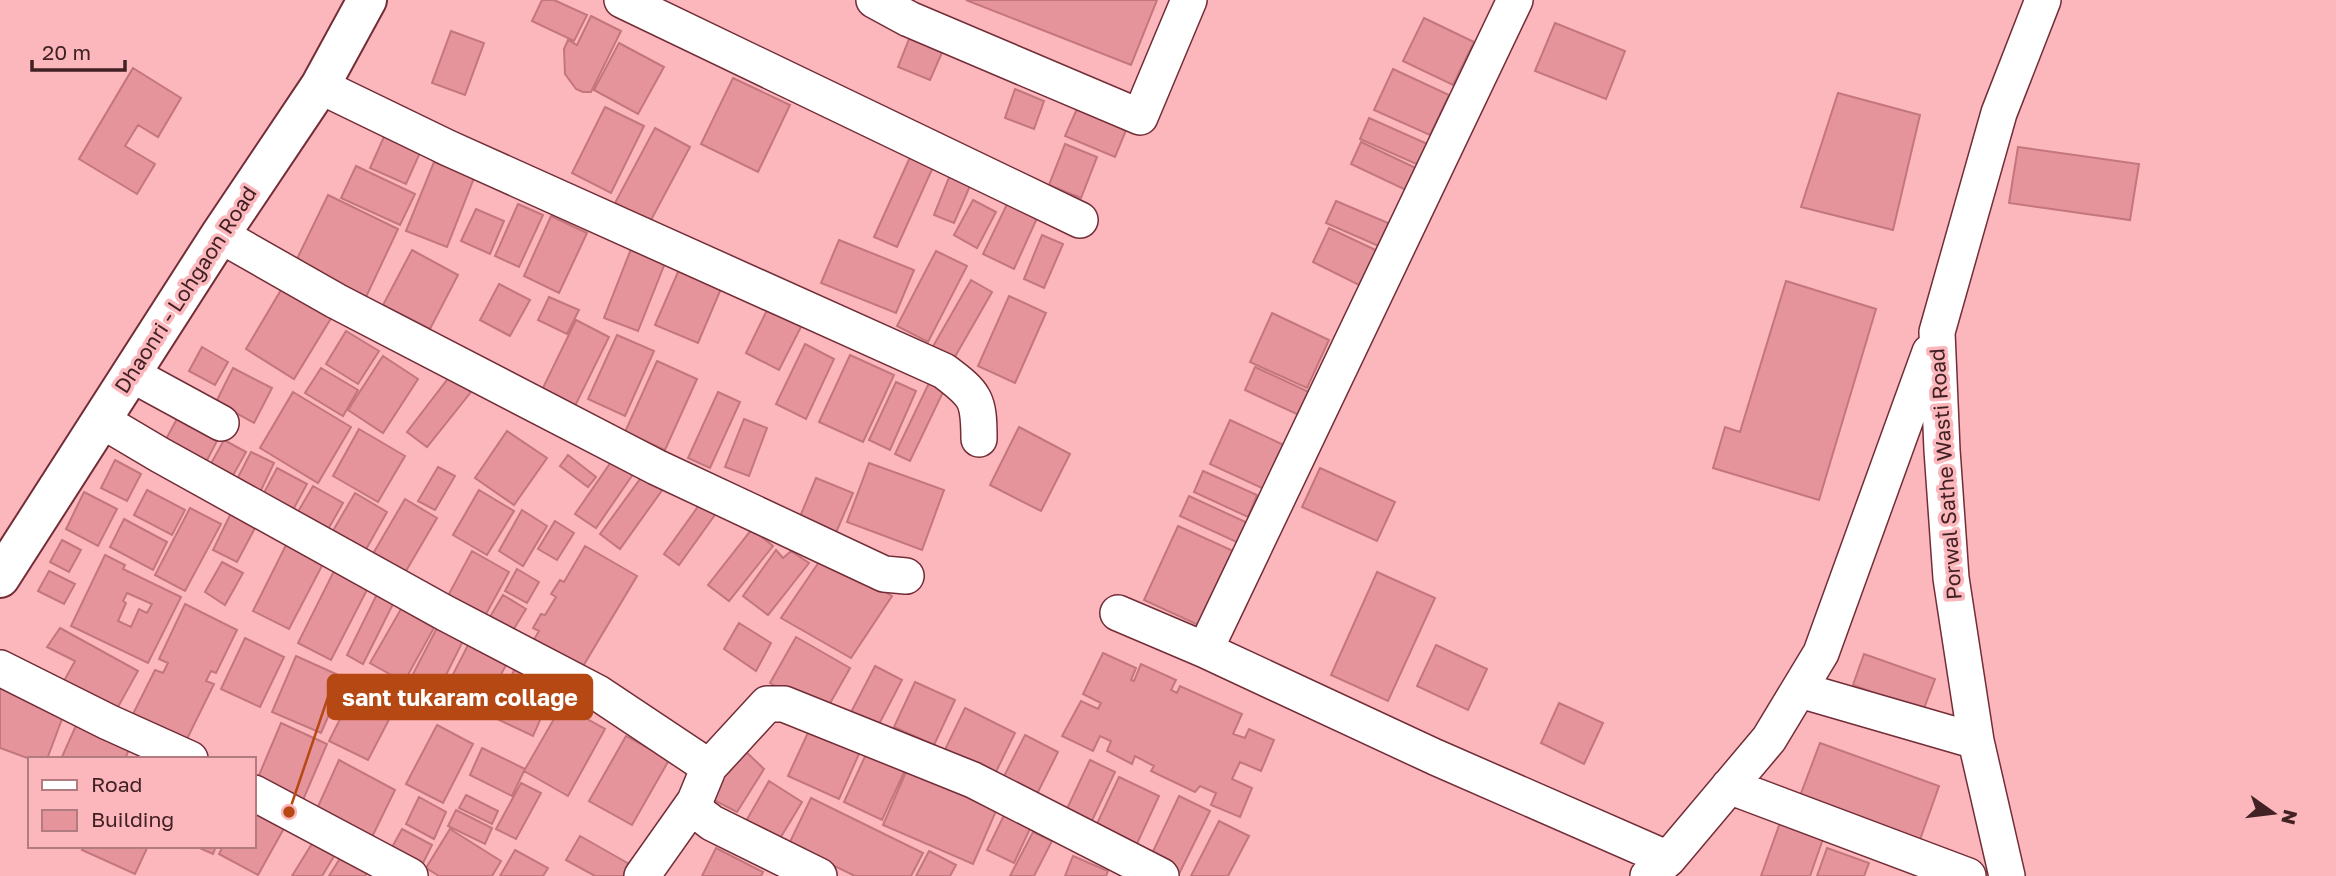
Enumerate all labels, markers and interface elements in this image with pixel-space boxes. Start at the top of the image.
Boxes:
scale bar [32,28,124,72]
text: 20 m [42,39,91,65]
street label: Dhaonri - Lohgaon Road [108,181,262,398]
street label: Porwal Sathe Wasti Road [1923,347,1967,601]
callout: sant tukaram collage [328,675,592,719]
text: sant tukaram collage [342,683,578,711]
legend [28,757,256,848]
text: Road [91,771,142,797]
north arrow [2238,778,2308,848]
text: Building [91,806,174,832]
text: N [2277,807,2303,827]

